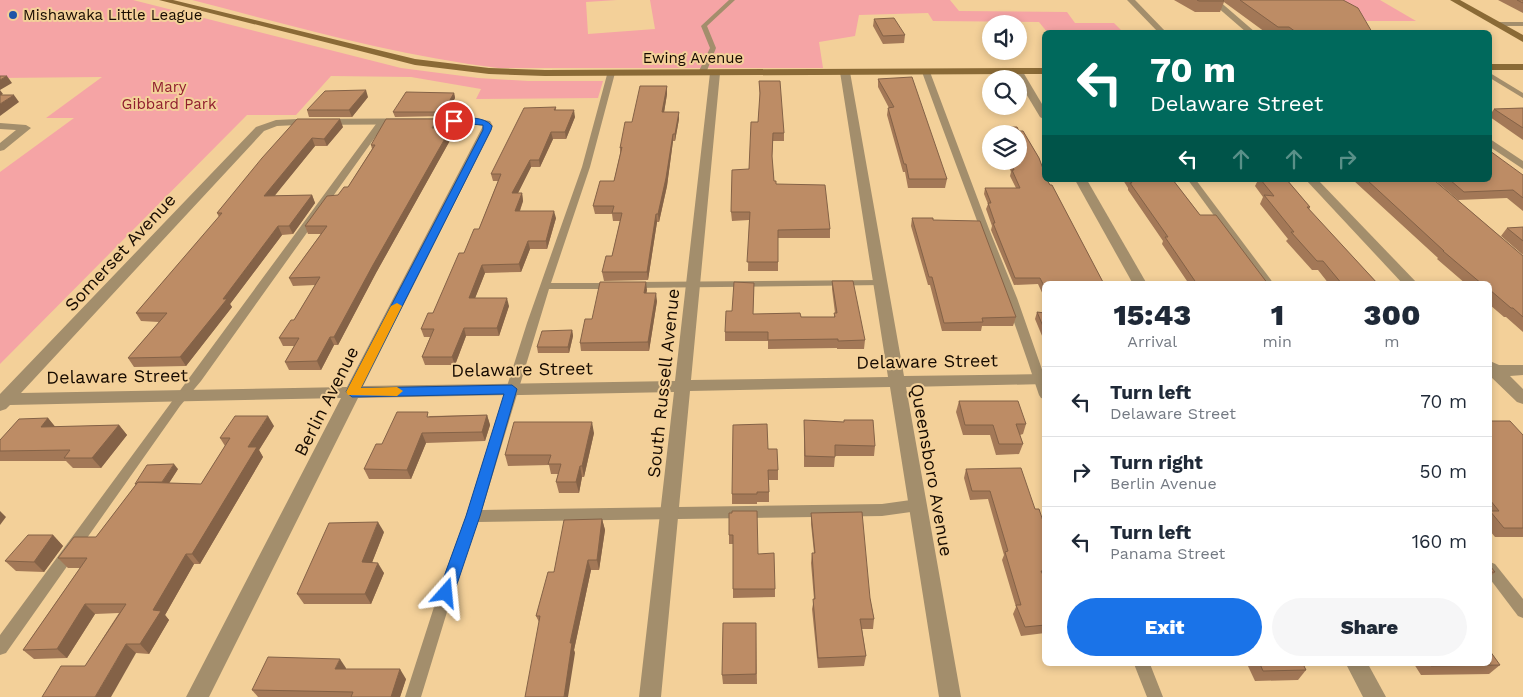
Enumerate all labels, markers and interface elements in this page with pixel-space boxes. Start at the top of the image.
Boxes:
place label: Mishawaka Little League [23,6,203,24]
marker: Mishawaka Little League [7,9,19,21]
map controls [982,15,1027,170]
button: sound [982,15,1027,60]
street label: Ewing Avenue [643,49,743,67]
text: 70 m [1150,49,1236,91]
icon: left [1067,50,1132,115]
button: search [982,70,1027,115]
park label: Mary Gibbard Park [122,78,217,113]
text: Delaware Street [1150,91,1323,116]
pin [433,100,475,142]
icon: arrive [440,107,468,135]
button: layers [982,125,1027,170]
icon: left [1174,145,1202,173]
icon: ahead [1227,145,1255,173]
icon: ahead [1280,145,1308,173]
icon: right [1333,145,1361,173]
street label: Somerset Avenue [60,189,180,315]
street label: South Russell Avenue [643,287,683,479]
text: 15:43 [1113,297,1191,332]
text: 1 [1271,297,1284,332]
text: 300 [1364,297,1420,332]
text: Arrival [1127,332,1177,351]
text: min [1263,332,1292,351]
text: m [1384,332,1400,351]
street label: Berlin Avenue [289,343,363,459]
street label: Delaware Street [856,349,998,373]
street label: Delaware Street [451,357,593,381]
street label: Delaware Street [46,364,188,388]
text: Turn left [1110,381,1191,404]
street label: Queensboro Avenue [906,382,958,558]
icon: left [1067,388,1095,416]
text: 70 m [1420,390,1467,413]
text: Delaware Street [1110,404,1236,423]
text: Turn right [1110,451,1203,474]
icon: right [1067,458,1095,486]
text: 50 m [1420,460,1467,483]
text: Berlin Avenue [1110,474,1217,493]
text: Turn left [1110,521,1191,544]
icon: left [1067,528,1095,556]
text: 160 m [1412,530,1467,553]
text: Panama Street [1110,544,1225,563]
position arrow [419,566,471,618]
button: Exit [1067,598,1262,656]
button: Share [1272,598,1467,656]

